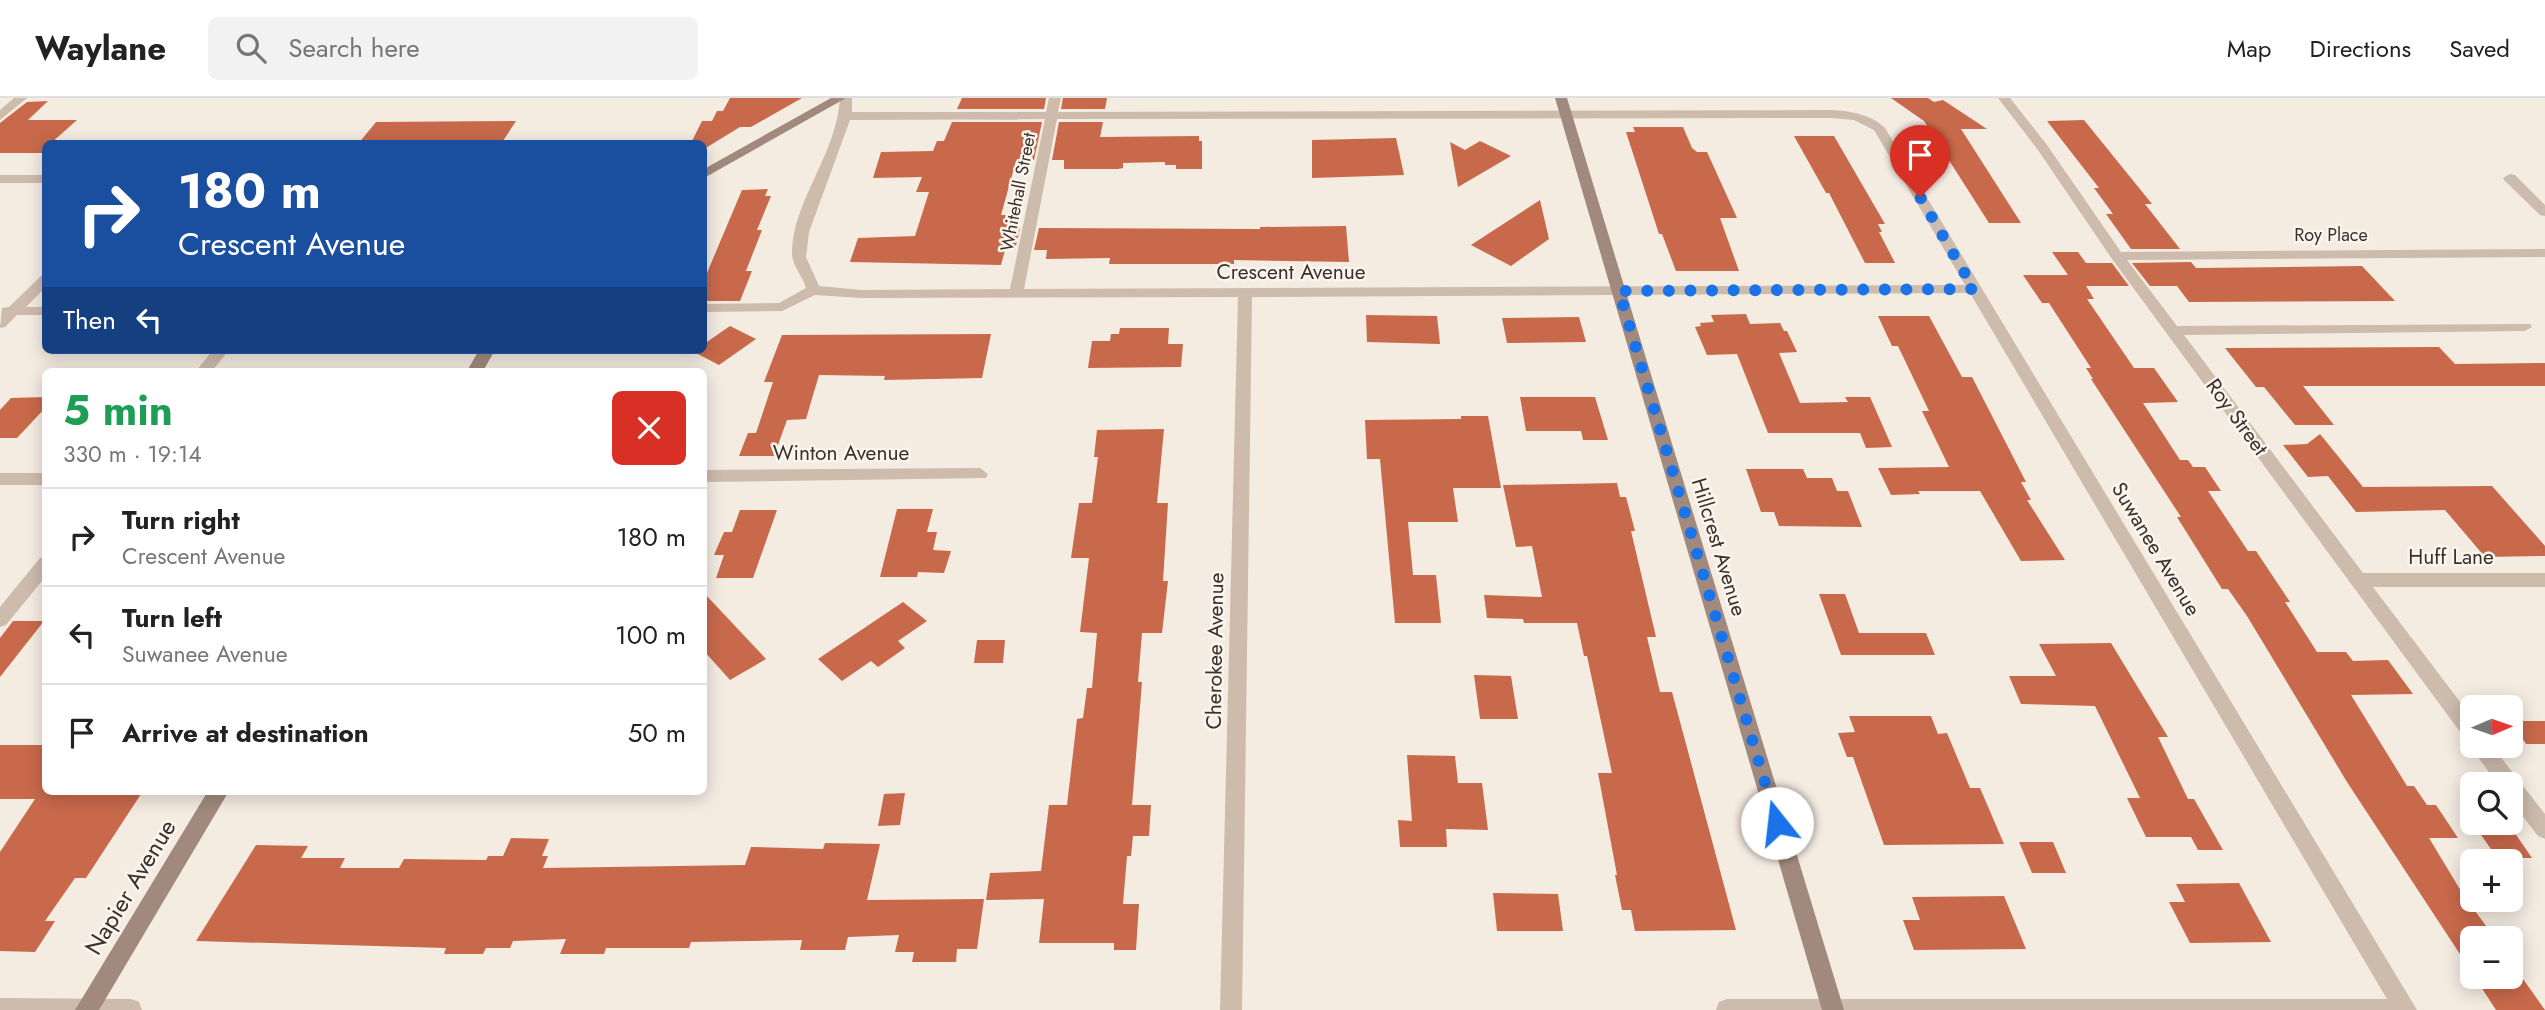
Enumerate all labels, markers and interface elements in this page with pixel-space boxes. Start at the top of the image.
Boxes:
search box [208,17,698,80]
text: Waylane [35,25,166,72]
icon: search [232,29,270,67]
text: Search here [288,29,420,67]
text: Map [2227,31,2272,66]
text: Directions [2310,31,2411,66]
text: Saved [2449,31,2510,66]
pin [1890,125,1950,197]
street label: Whitehall Street [994,130,1042,254]
icon: arrive [1901,136,1939,174]
text: 180 m [178,156,321,226]
icon: right [63,168,154,259]
text: Crescent Avenue [178,221,405,267]
street label: Roy Place [2294,222,2368,248]
street label: Crescent Avenue [1216,257,1366,287]
text: Then [63,301,116,339]
icon: left [130,301,168,339]
street label: Roy Street [2199,372,2275,462]
text: 5 min [63,380,173,441]
button: close [612,391,686,465]
text: 330 m · 19:14 [63,437,202,471]
street label: Winton Avenue [773,438,909,468]
street label: Hillcrest Avenue [1684,474,1754,620]
street label: Suwanee Avenue [2104,476,2208,622]
text: Turn right [122,501,240,539]
icon: right [63,518,101,556]
text: 180 m [616,518,686,556]
text: Crescent Avenue [122,539,285,573]
street label: Huff Lane [2408,542,2494,572]
street label: Cherokee Avenue [1199,572,1231,730]
text: Turn left [122,599,222,637]
icon: left [63,616,101,654]
text: 100 m [615,616,686,654]
text: Suwanee Avenue [122,637,288,671]
north arrow [2460,695,2524,758]
map controls [2460,695,2523,989]
icon: arrive [63,714,101,752]
text: Arrive at destination [122,714,369,752]
text: 50 m [628,714,686,752]
button: search [2460,772,2523,835]
position arrow [1740,786,1814,860]
street label: Napier Avenue [76,813,184,961]
button: + [2460,849,2523,912]
button: − [2460,926,2523,989]

